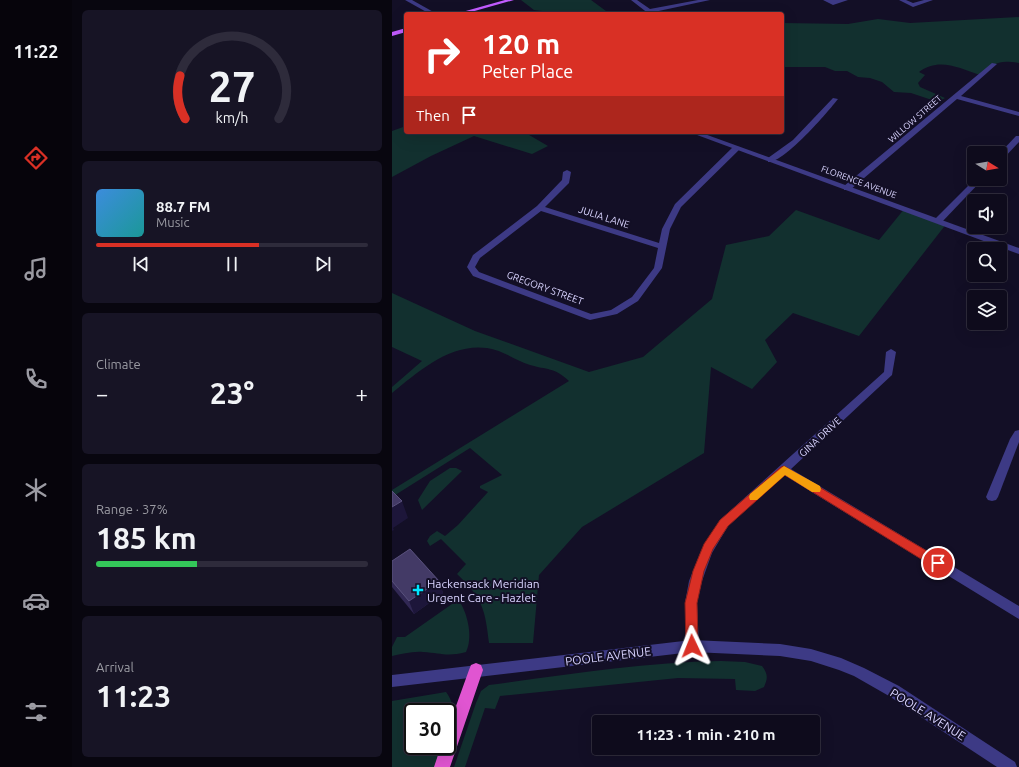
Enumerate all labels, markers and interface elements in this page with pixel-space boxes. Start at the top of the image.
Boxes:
icon: right [416,28,468,80]
text: 120 m [482,28,560,59]
text: 11:22 [13,41,59,61]
text: Peter Place [482,61,573,81]
text: 27 [209,63,255,110]
street label: WILLOW STREET [886,93,944,145]
icon: arrive [458,104,480,126]
text: Then [416,107,450,124]
text: km/h [216,109,248,125]
icon: directions [22,144,50,172]
north arrow [967,146,1007,186]
map controls [967,146,1007,330]
street label: FLORENCE AVENUE [820,164,898,200]
button: sound [967,194,1007,234]
text: 88.7 FM [156,198,210,215]
street label: JULIA LANE [577,204,631,231]
text: Music [156,215,190,229]
button: search [967,242,1007,282]
icon: previous [130,253,152,275]
icon: pause [221,253,243,275]
icon: next [312,253,334,275]
icon: music [22,255,50,283]
street label: GREGORY STREET [505,269,585,307]
button: layers [967,290,1007,330]
text: Climate [96,357,141,371]
icon: phone [22,365,50,393]
text: 23° [210,376,254,410]
text: − [96,381,108,406]
text: + [356,381,368,406]
street label: GINA DRIVE [797,415,843,459]
icon: climate [22,476,50,504]
text: Range · 37% [96,502,168,516]
text: 185 km [96,521,197,555]
pin [921,546,955,580]
icon: arrive [927,552,949,574]
place label: Hackensack Meridian Urgent Care - Hazlet [427,577,540,604]
marker: Hackensack Meridian Urgent Care - Hazlet [412,584,424,596]
icon: car [22,587,50,615]
position arrow [671,625,713,667]
street label: POOLE AVENUE [564,644,652,668]
text: Arrival [96,660,134,674]
text: 11:23 [96,679,171,713]
street label: POOLE AVENUE [888,686,968,743]
icon: filters [22,698,50,726]
speed limit sign: 30 [404,703,456,755]
text: 11:23 · 1 min · 210 m [637,726,775,743]

